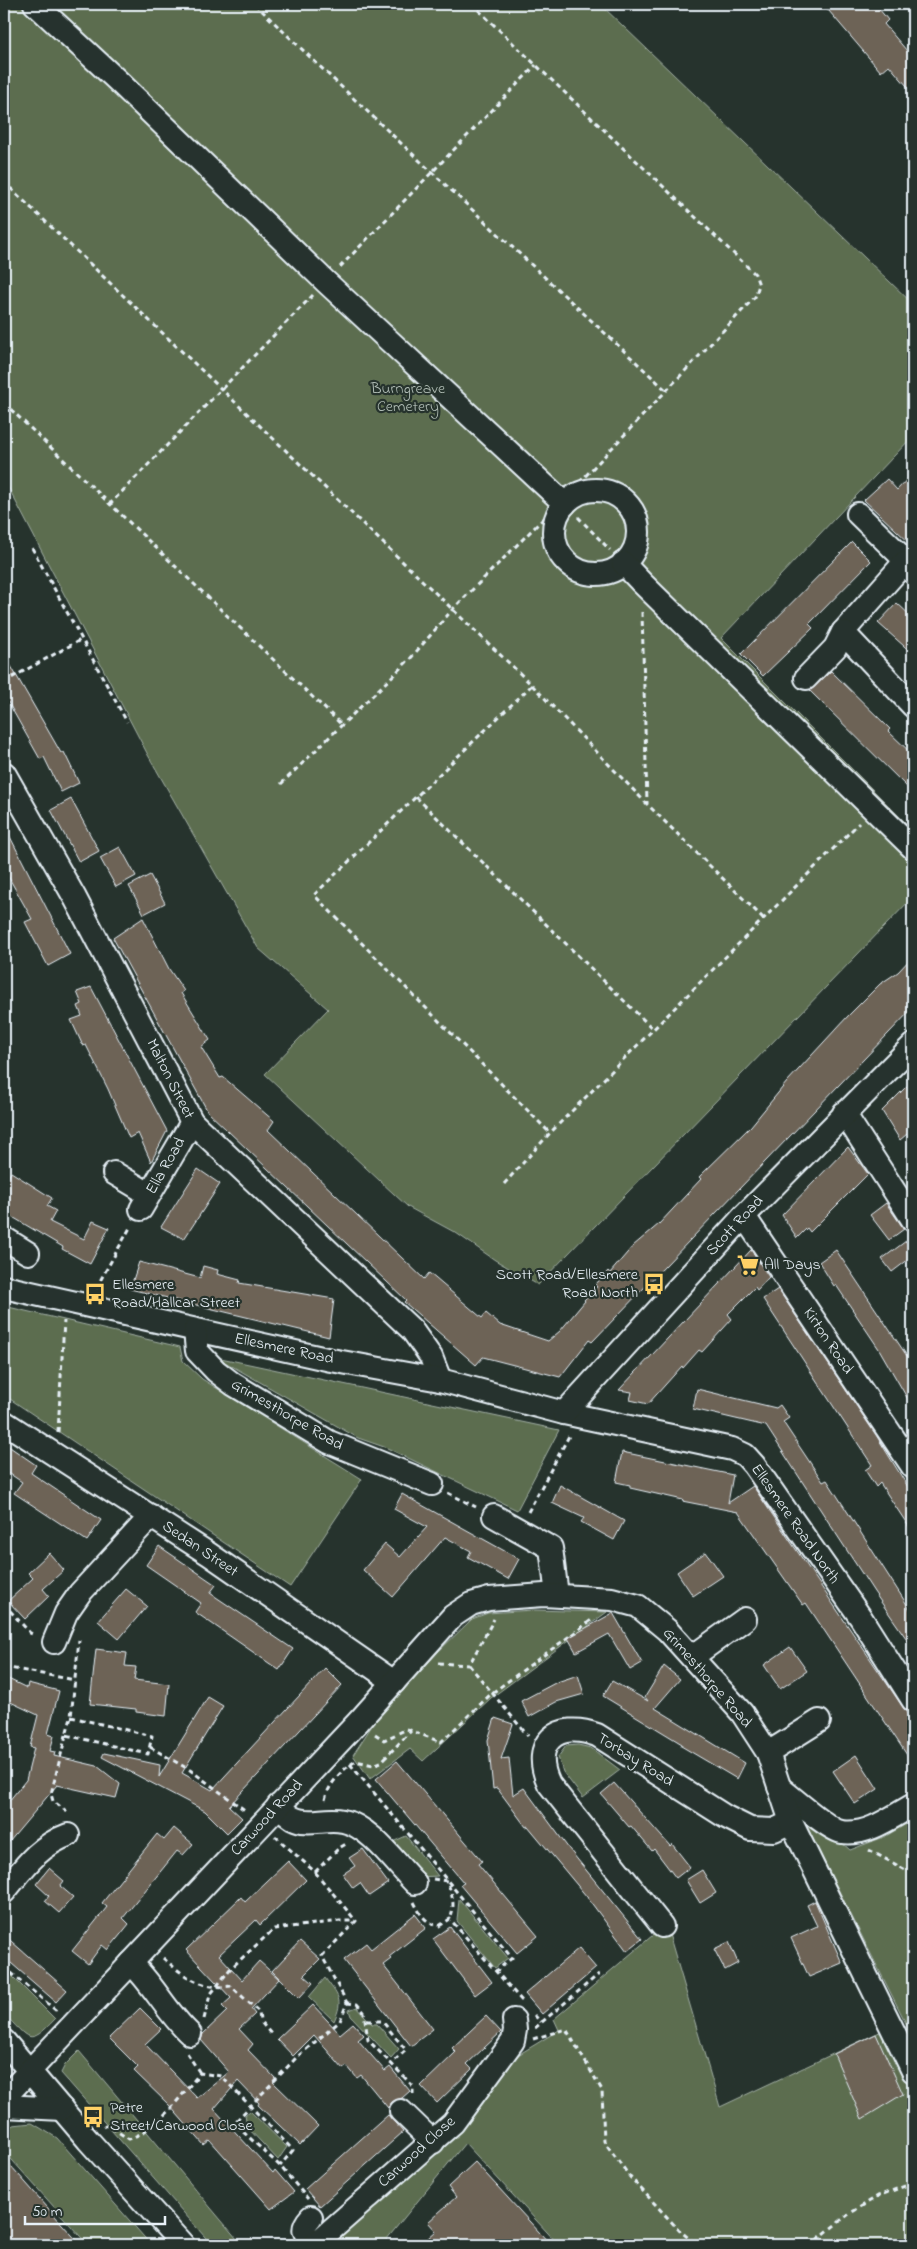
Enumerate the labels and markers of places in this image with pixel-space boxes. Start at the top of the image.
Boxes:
supermarket icon: All Days [735,1252,761,1278]
place label: All Days [764,1253,821,1277]
place label: Scott Road/Ellesmere Road North [496,1263,639,1305]
bus stop icon: Scott Road/Ellesmere Road North [641,1271,667,1297]
place label: Ellesmere Road/Hallcar Street [112,1273,241,1315]
bus stop icon: Ellesmere Road/Hallcar Street [82,1281,108,1307]
place label: Petre Street/Carwood Close [110,2096,254,2138]
bus stop icon: Petre Street/Carwood Close [80,2104,106,2130]

